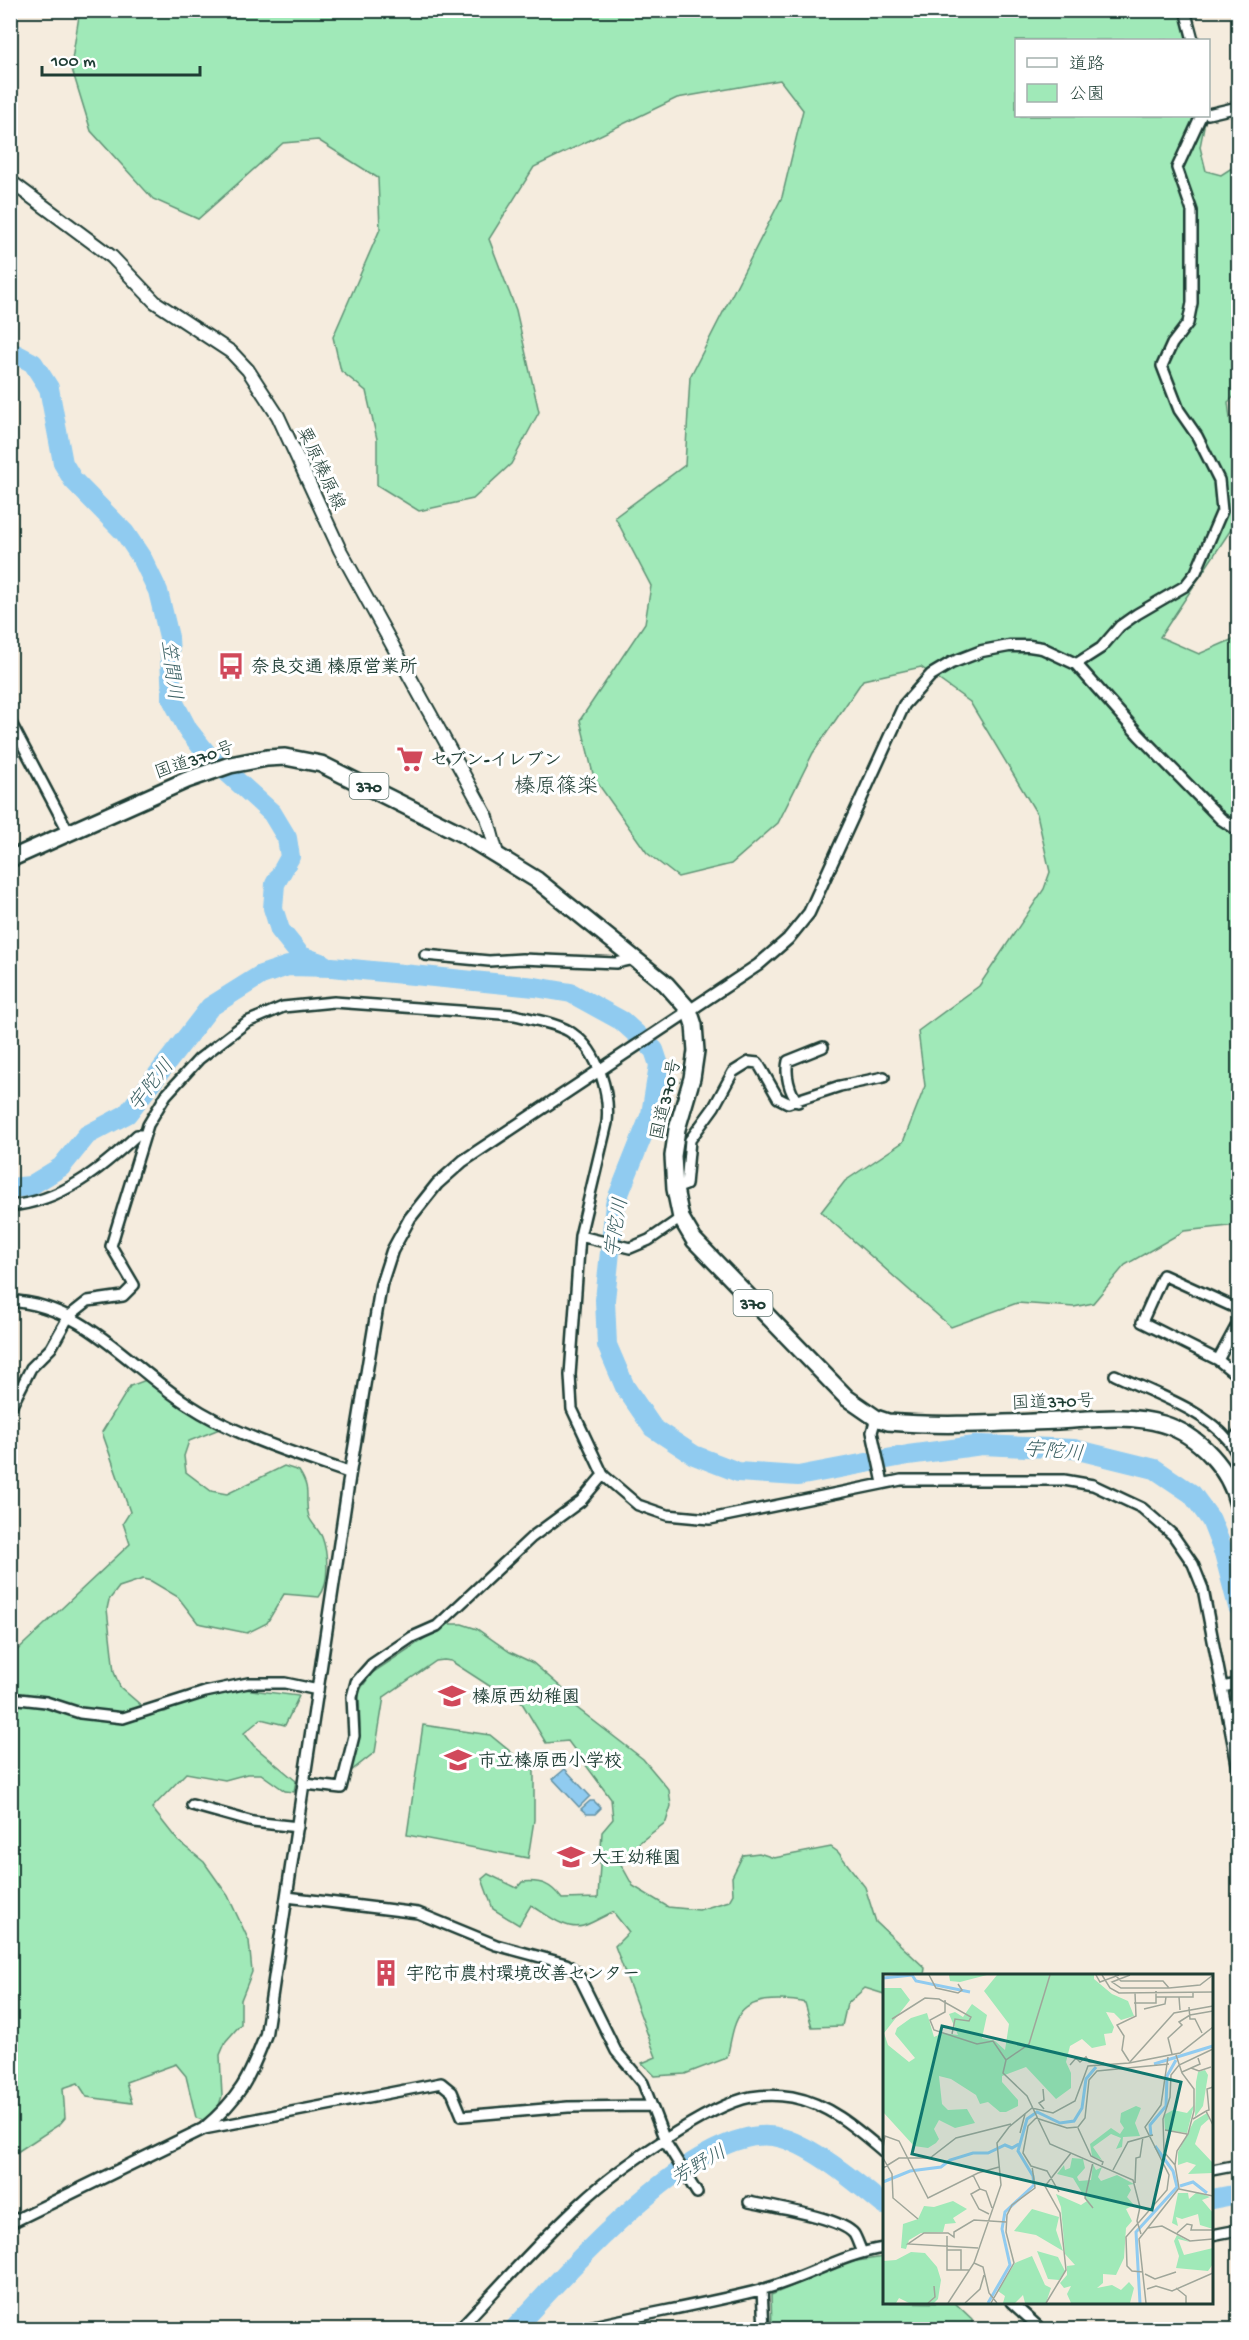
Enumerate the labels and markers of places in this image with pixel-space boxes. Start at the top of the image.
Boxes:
bus stop icon: 奈良交通 榛原営業所 [216,651,246,681]
place label: 奈良交通 榛原営業所 [251,657,417,679]
supermarket icon: セブン-イレブン [395,744,425,774]
place label: セブン-イレブン [430,750,562,772]
school or university icon: 榛原西幼稚園 [437,1681,467,1711]
place label: 榛原西幼稚園 [472,1687,580,1709]
school or university icon: 市立榛原西小学校 [443,1745,473,1775]
place label: 市立榛原西小学校 [478,1751,622,1773]
school or university icon: 大王幼稚園 [556,1842,586,1872]
place label: 大王幼稚園 [591,1848,681,1870]
building icon: 宇陀市農村環境改善センター [371,1958,401,1988]
place label: 宇陀市農村環境改善センター [406,1964,640,1986]

